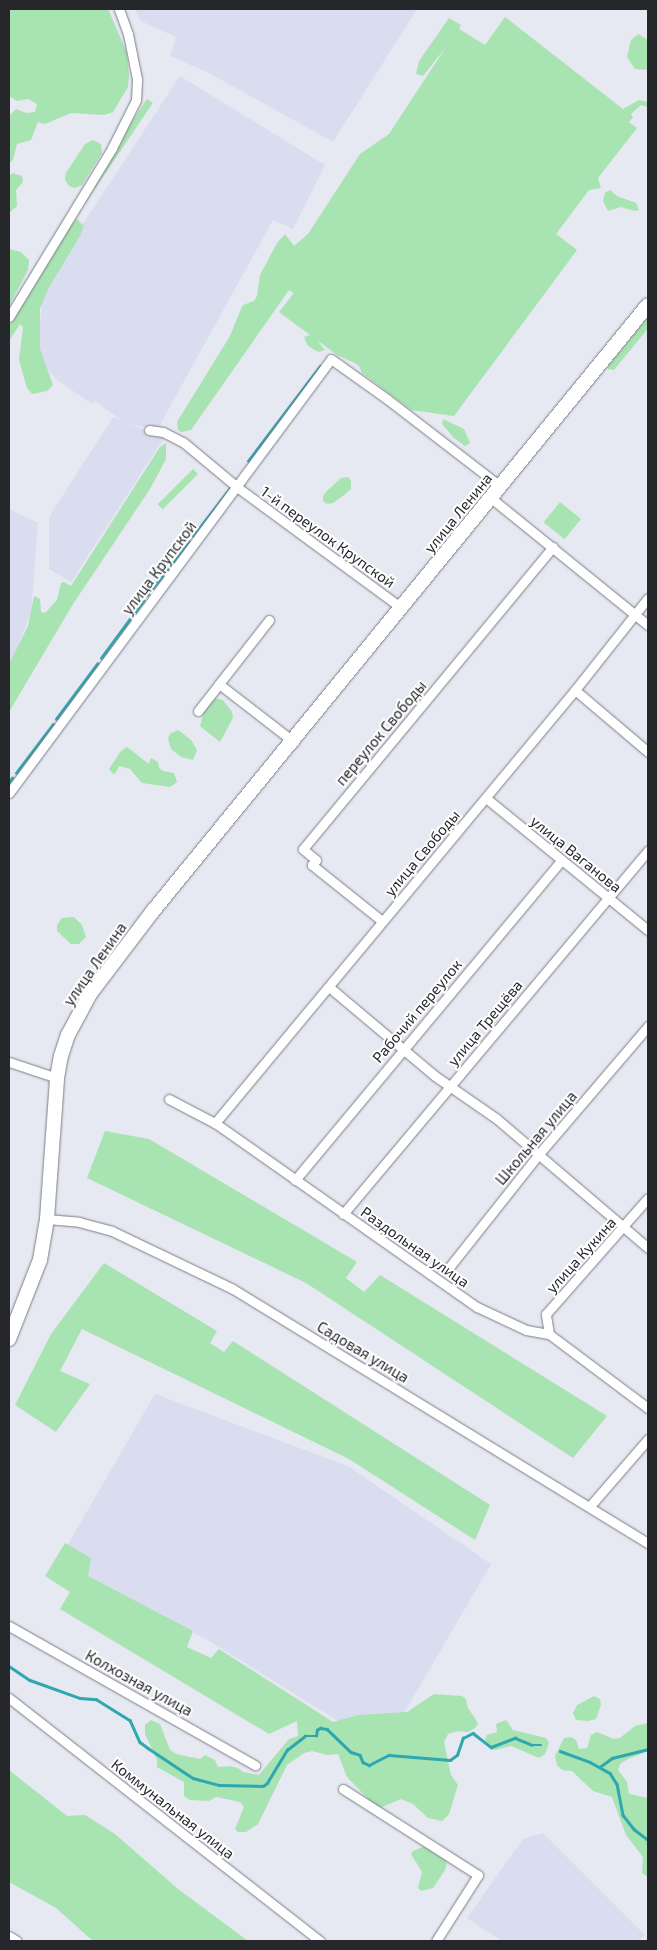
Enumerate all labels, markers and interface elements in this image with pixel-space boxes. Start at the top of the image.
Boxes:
street label: улица Ленина [420,469,496,557]
street label: 1-й переулок Крупской [257,482,399,592]
street label: улица Крупской [118,518,200,618]
street label: переулок Свободы [332,677,430,789]
street label: улица Свободы [381,806,463,900]
street label: улица Ваганова [527,812,625,896]
street label: улица Ленина [60,919,130,1009]
street label: Рабочий переулок [369,956,465,1066]
street label: улица Трещёва [444,976,526,1070]
street label: Школьная улица [492,1087,580,1189]
street label: Раздольная улица [357,1203,473,1291]
street label: улица Кукина [542,1213,620,1297]
street label: Садовая улица [314,1317,412,1387]
street label: Колхозная улица [82,1646,196,1720]
street label: Коммунальная улица [108,1755,238,1863]

